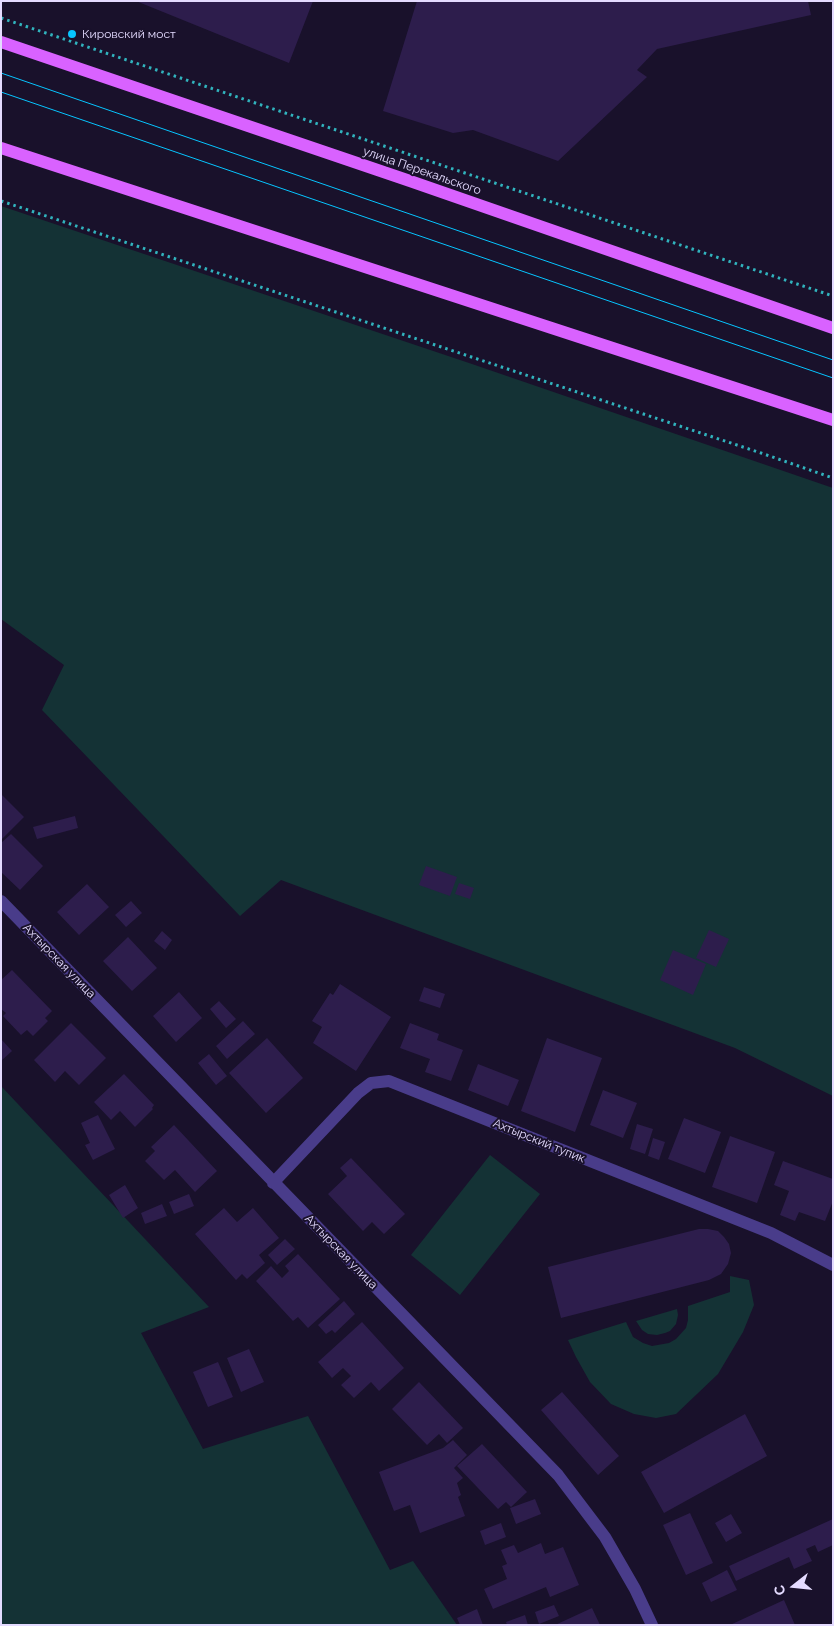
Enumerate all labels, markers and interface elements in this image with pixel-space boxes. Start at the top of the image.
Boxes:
place label: Кировский мост [82,27,176,41]
marker: Кировский мост [66,28,78,40]
street label: улица Перекальского [361,144,483,198]
street label: Ахтырская улица [20,921,98,1001]
street label: Ахтырский тупик [491,1116,587,1166]
street label: Ахтырская улица [302,1212,380,1292]
north arrow [769,1561,819,1611]
text: С [771,1583,789,1597]

